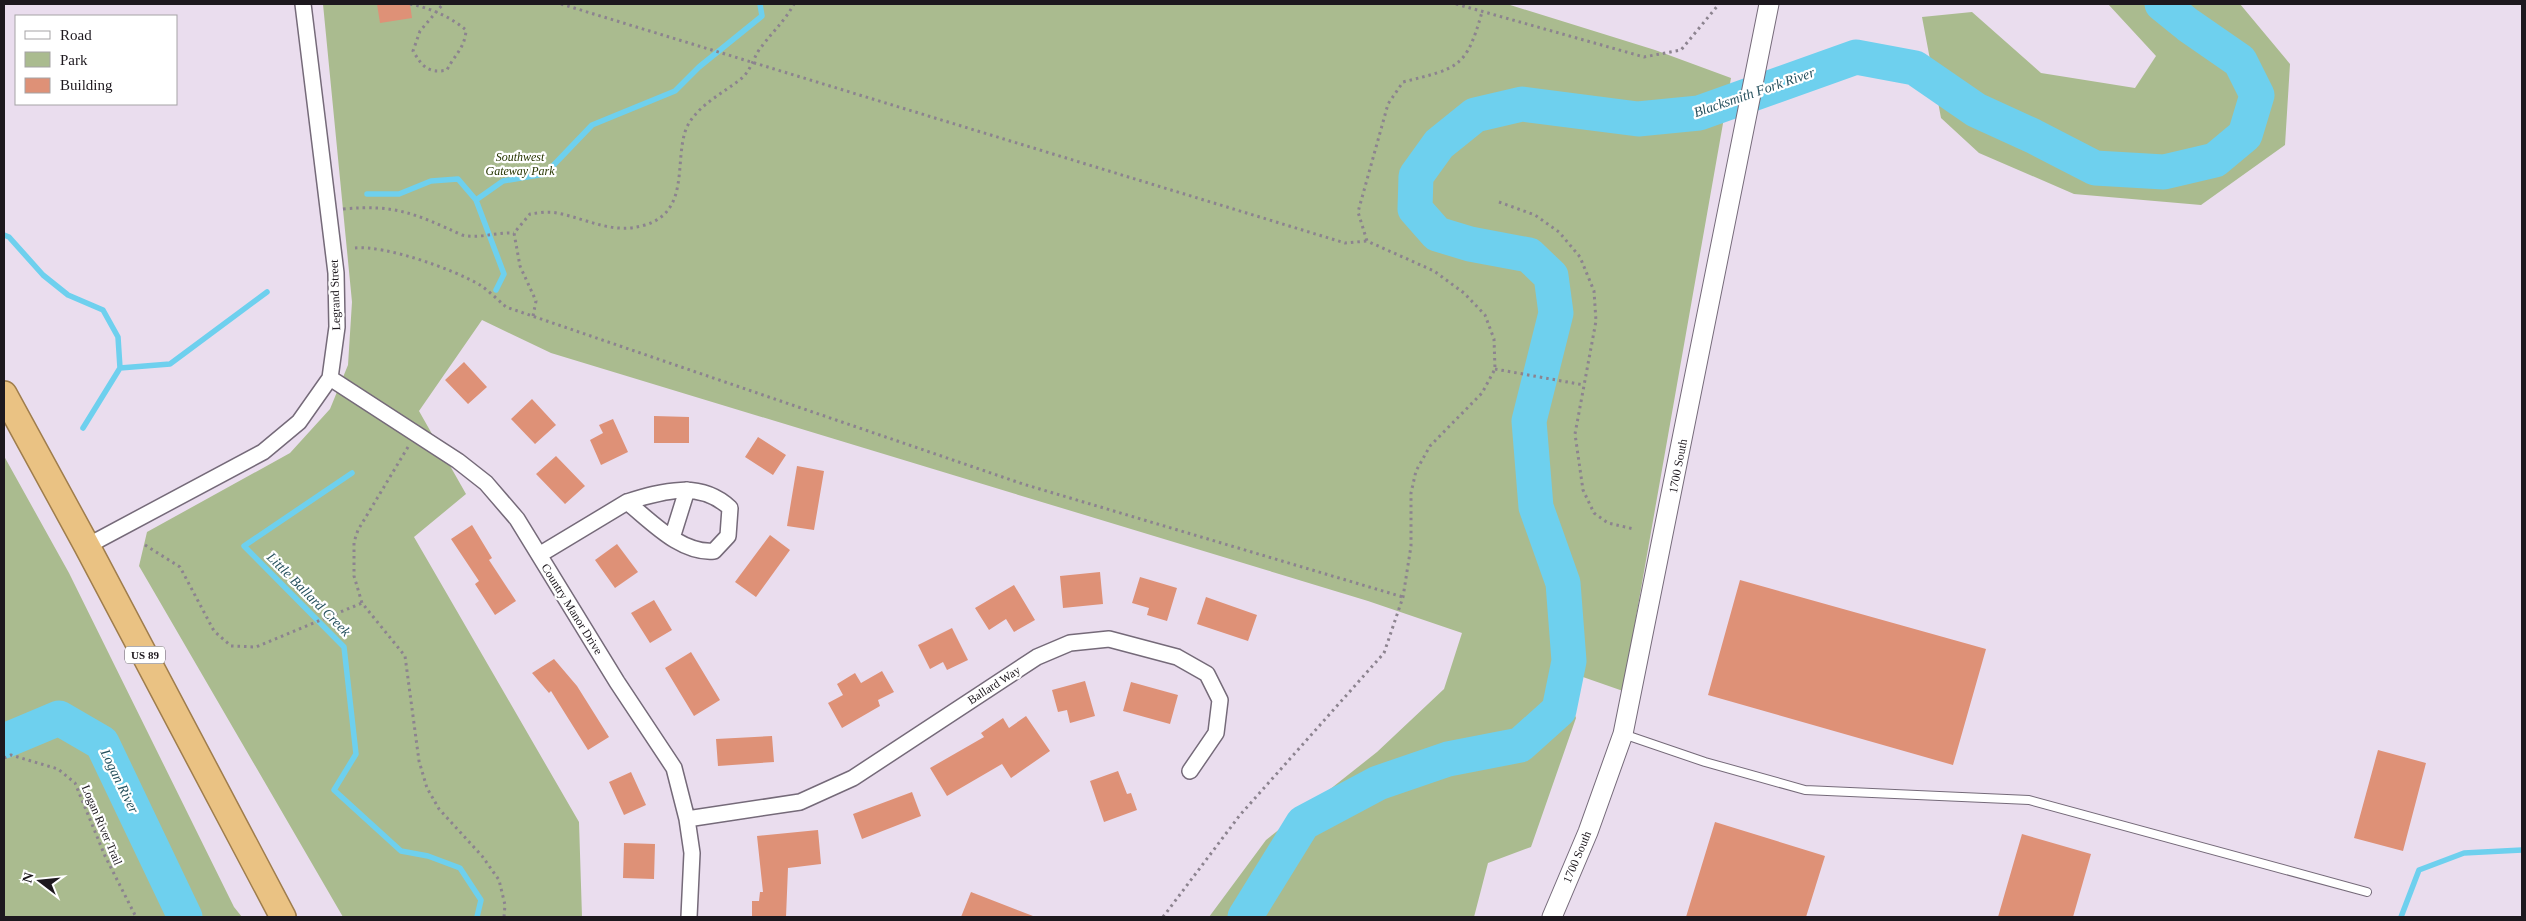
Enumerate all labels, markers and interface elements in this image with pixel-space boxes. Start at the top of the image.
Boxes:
legend [15,15,178,105]
text: Road [60,27,92,43]
text: Park [60,52,88,68]
water label: Blacksmith Fork River [1692,65,1817,120]
text: Building [60,77,113,93]
park label: Southwest Gateway Park [486,150,555,178]
street label: Legrand Street [327,259,343,331]
street label: 1700 South [1666,438,1690,494]
water label: Little Ballard Creek [263,549,354,640]
street label: Country Manor Drive [538,561,606,657]
road number: US 89 [125,646,165,664]
street label: Ballard Way [965,663,1023,707]
water label: Logan River [97,746,142,816]
street label: Logan River Trail [79,783,126,868]
street label: 1700 South [1560,829,1594,885]
north arrow [15,856,65,906]
text: N [19,871,37,884]

